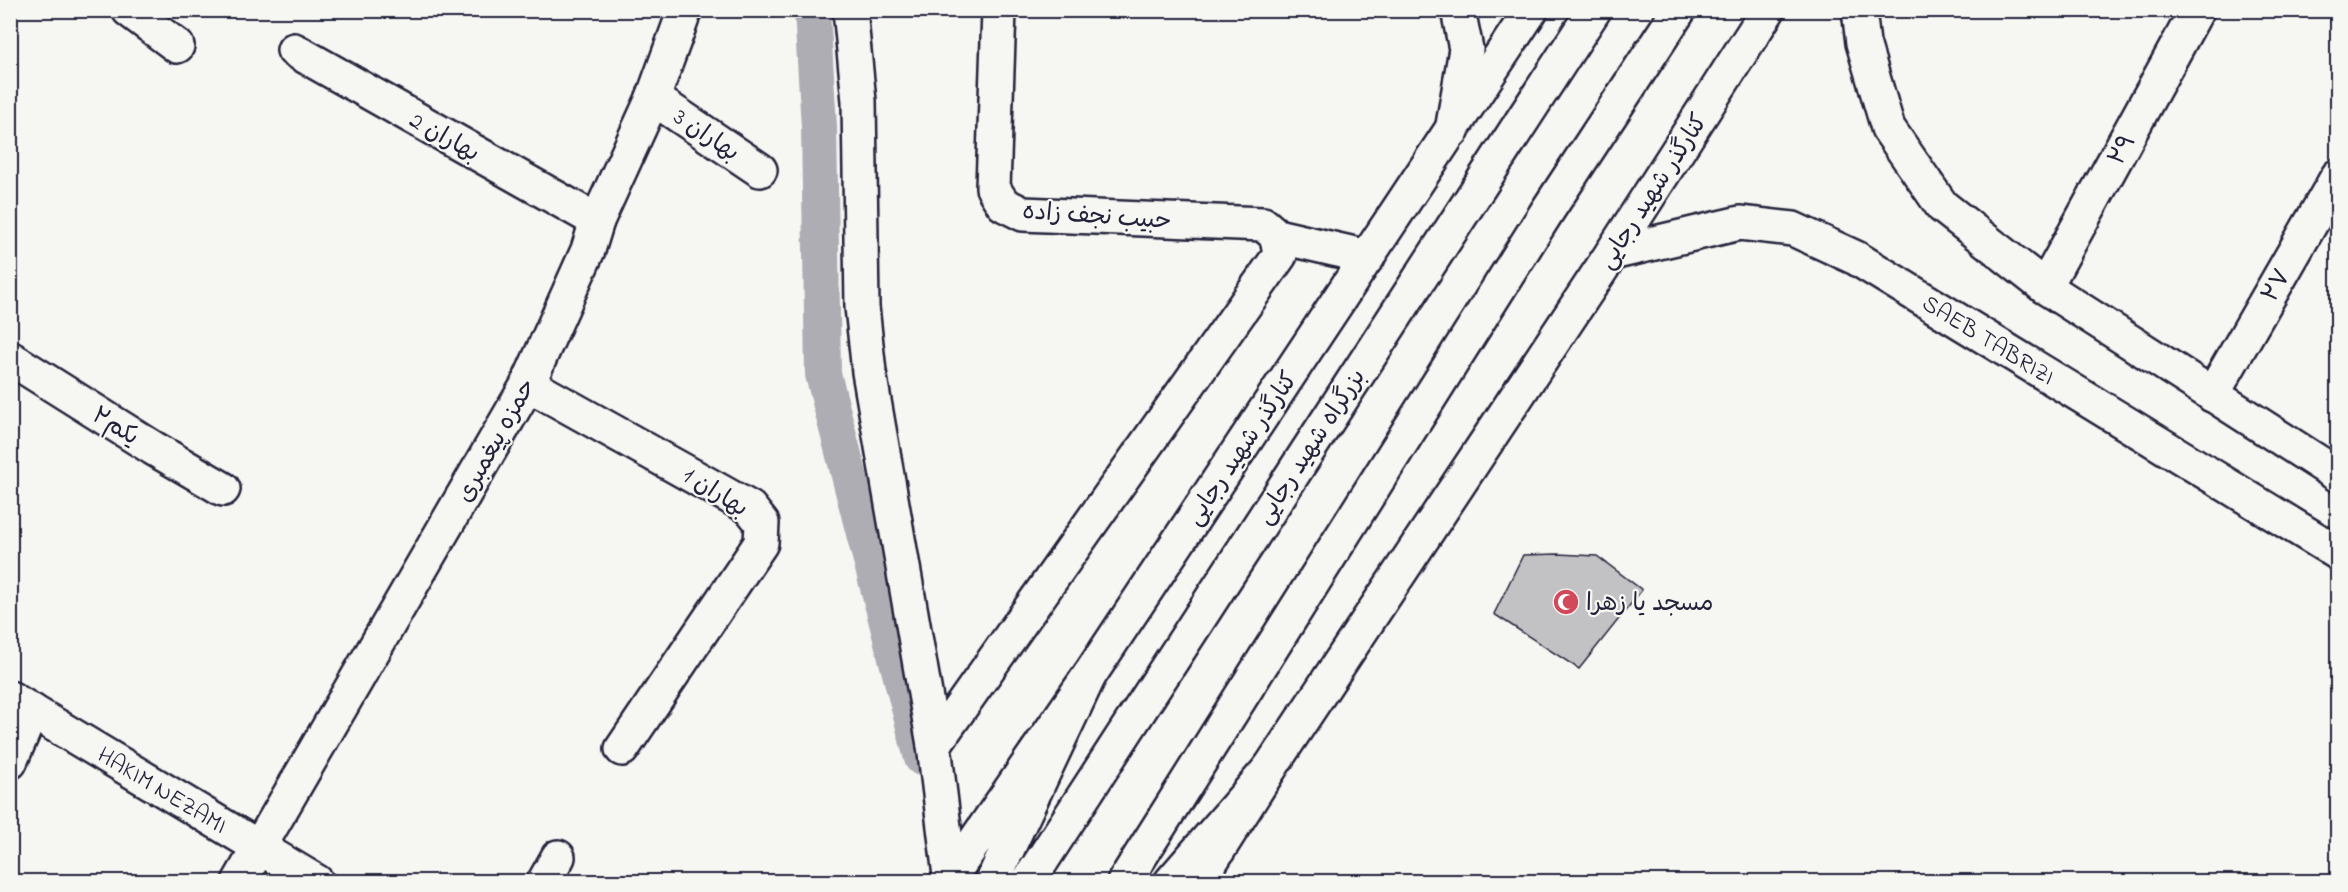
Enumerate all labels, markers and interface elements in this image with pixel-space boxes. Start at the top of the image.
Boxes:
street label: بهاران 3 [665,101,746,171]
street label: بهاران 2 [402,104,485,172]
street label: کنارگذر شهید رجایی [1591,108,1718,277]
street label: ۲۹ [2100,128,2146,172]
street label: حبیب نجف زاده [1021,195,1172,240]
street label: ۲۷ [2254,263,2301,309]
street label: SAEB TABRIZI [1915,287,2061,396]
street label: بزرگراه شهید رجایی [1249,363,1376,532]
street label: کنارگذر شهید رجایی [1178,365,1308,534]
street label: حمزه پیغمبری [449,373,546,510]
street label: یکم۲ [84,399,145,455]
street label: بهاران 1 [675,459,754,527]
mosque icon: مسجد یا زهرا [1551,587,1581,617]
place label: مسجد یا زهرا [1586,587,1714,622]
street label: HAKIM NEZAMI [90,739,233,844]

